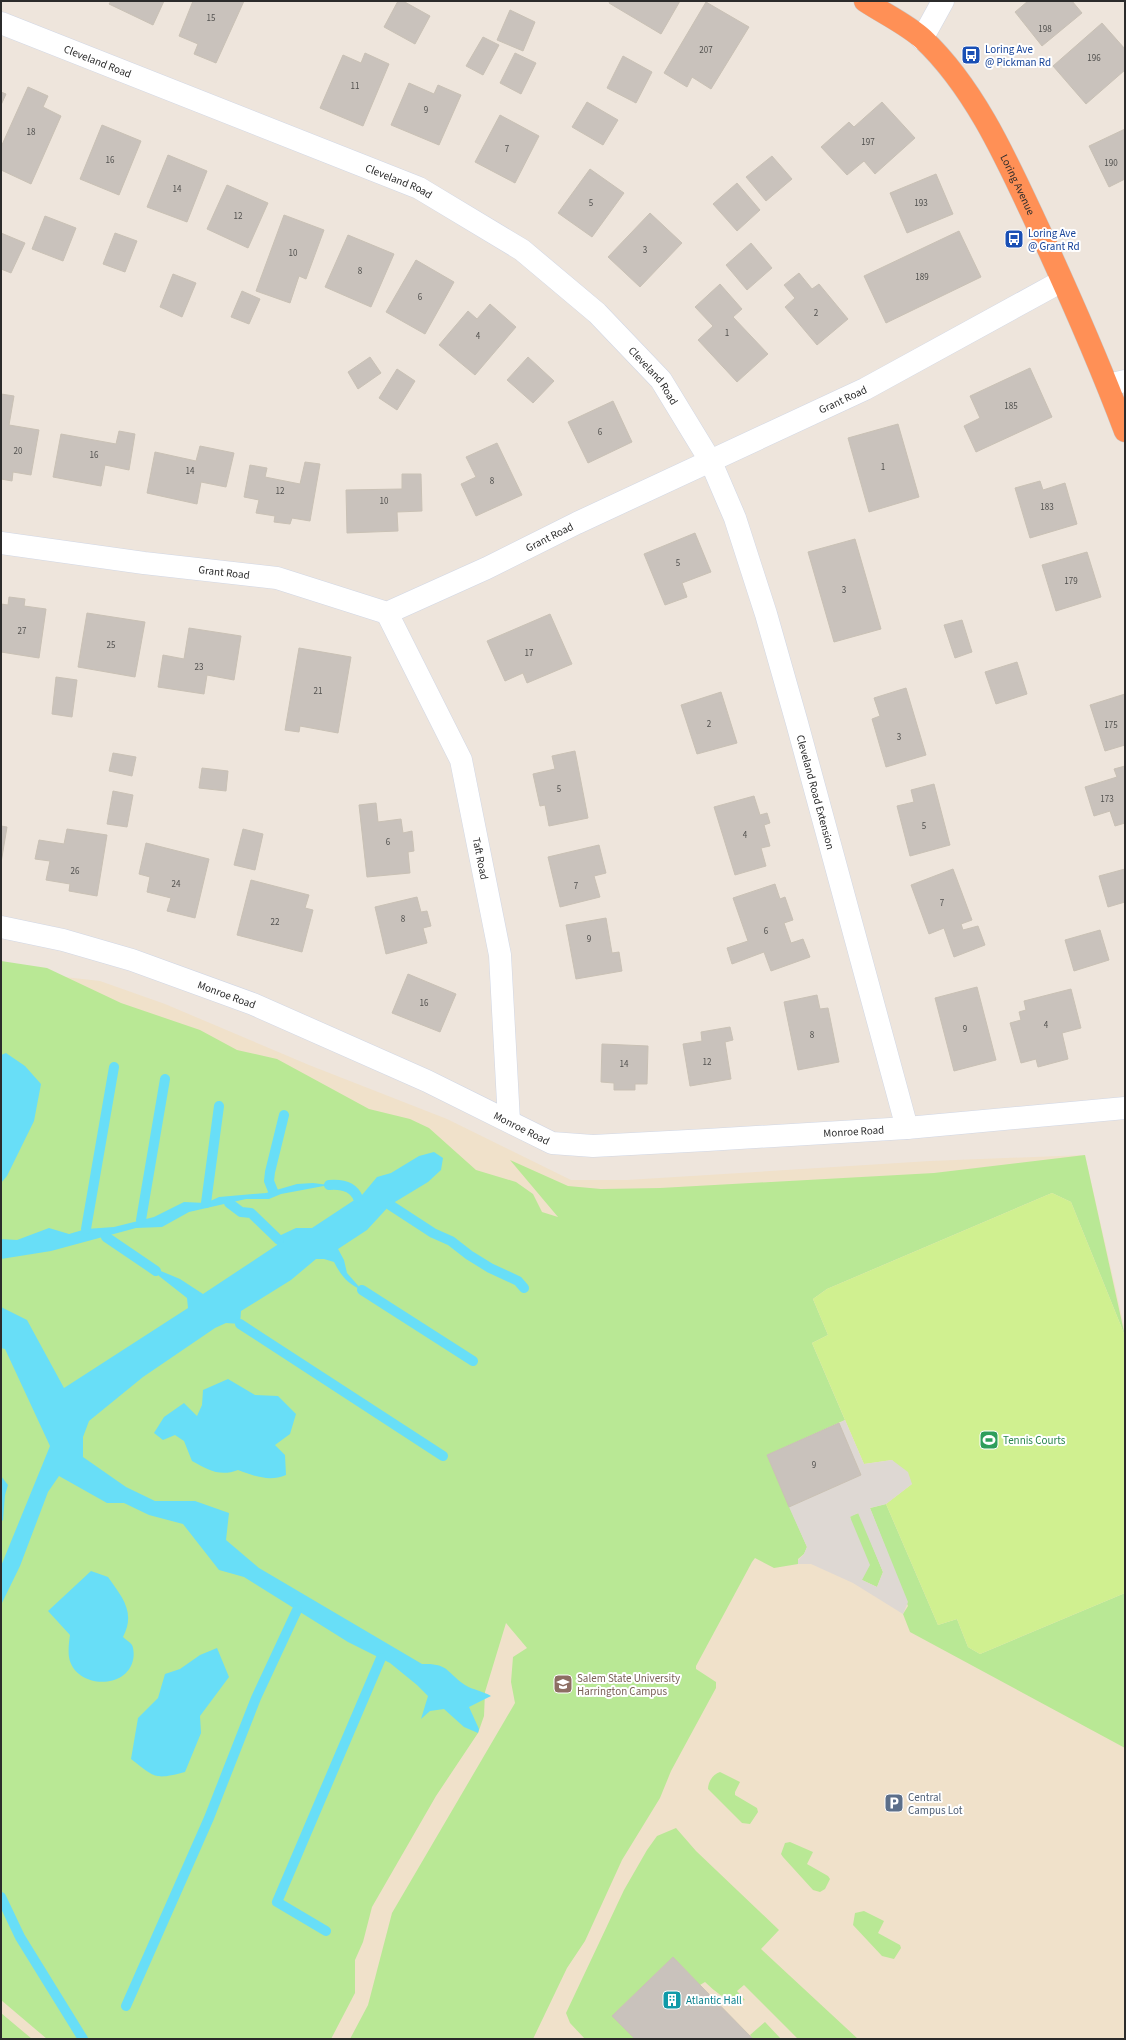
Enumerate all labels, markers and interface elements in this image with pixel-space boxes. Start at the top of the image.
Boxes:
house number: 15 [207,12,216,25]
house number: 198 [1038,23,1052,36]
street label: Cleveland Road [62,42,134,82]
place label: Loring Ave @ Pickman Rd [985,42,1051,70]
house number: 207 [699,44,713,57]
bus stop icon: Loring Ave @ Pickman Rd [960,44,982,66]
house number: 196 [1087,52,1101,65]
house number: 11 [351,80,359,93]
house number: 9 [424,104,429,117]
house number: 18 [27,126,36,139]
house number: 197 [861,136,875,149]
house number: 7 [505,143,510,156]
street label: Loring Avenue [996,152,1039,218]
house number: 16 [106,154,115,167]
house number: 190 [1104,157,1118,170]
street label: Cleveland Road [363,161,435,202]
house number: 14 [173,183,182,196]
house number: 5 [589,197,594,210]
house number: 193 [914,197,928,210]
house number: 12 [234,210,243,223]
place label: Loring Ave @ Grant Rd [1028,226,1080,254]
bus stop icon: Loring Ave @ Grant Rd [1003,228,1025,250]
house number: 3 [643,244,648,257]
house number: 10 [289,247,298,260]
house number: 8 [358,265,363,278]
house number: 189 [915,271,929,284]
house number: 6 [418,291,423,304]
house number: 2 [814,307,819,320]
house number: 1 [725,327,729,340]
house number: 4 [476,330,481,343]
street label: Cleveland Road [625,343,681,408]
street label: Grant Road [816,382,869,417]
house number: 185 [1004,400,1018,413]
house number: 6 [598,426,603,439]
house number: 20 [14,445,23,458]
house number: 16 [90,449,99,462]
house number: 1 [881,461,885,474]
house number: 14 [186,465,195,478]
house number: 8 [490,475,495,488]
house number: 12 [276,485,285,498]
house number: 10 [380,495,389,508]
house number: 183 [1040,501,1054,514]
street label: Grant Road [523,519,576,556]
house number: 5 [676,557,681,570]
street label: Grant Road [198,562,250,583]
house number: 179 [1064,575,1078,588]
house number: 3 [842,584,847,597]
house number: 27 [18,625,27,638]
house number: 25 [107,639,116,652]
house number: 17 [525,647,534,660]
house number: 23 [195,661,204,674]
house number: 21 [314,685,322,698]
house number: 2 [707,718,712,731]
house number: 175 [1104,719,1118,732]
house number: 3 [897,731,902,744]
street label: Cleveland Road Extension [793,733,838,851]
house number: 5 [557,783,562,796]
house number: 173 [1100,793,1114,806]
house number: 5 [922,820,927,833]
house number: 4 [743,829,748,842]
house number: 6 [386,836,391,849]
street label: Taft Road [469,836,492,881]
house number: 26 [71,865,80,878]
house number: 24 [172,878,181,891]
house number: 7 [574,880,579,893]
house number: 7 [940,897,945,910]
house number: 8 [401,913,406,926]
house number: 22 [271,916,280,929]
house number: 6 [764,925,769,938]
house number: 9 [587,933,592,946]
street label: Monroe Road [195,977,258,1012]
house number: 16 [420,997,429,1010]
house number: 4 [1044,1019,1049,1032]
house number: 9 [963,1023,968,1036]
house number: 8 [810,1029,815,1042]
house number: 12 [703,1056,712,1069]
house number: 14 [620,1058,629,1071]
street label: Monroe Road [491,1108,552,1149]
street label: Monroe Road [823,1122,885,1141]
sports icon: Tennis Courts [978,1429,1000,1451]
place label: Tennis Courts [1003,1433,1066,1448]
house number: 9 [812,1459,817,1472]
place label: Salem State University Harrington Campus [577,1671,680,1699]
school or university icon: Salem State University Harrington Campus [552,1673,574,1695]
place label: Central Campus Lot [908,1790,963,1818]
parking icon: Central Campus Lot [883,1792,905,1814]
building icon: Atlantic Hall [661,1989,683,2011]
place label: Atlantic Hall [686,1993,742,2008]

